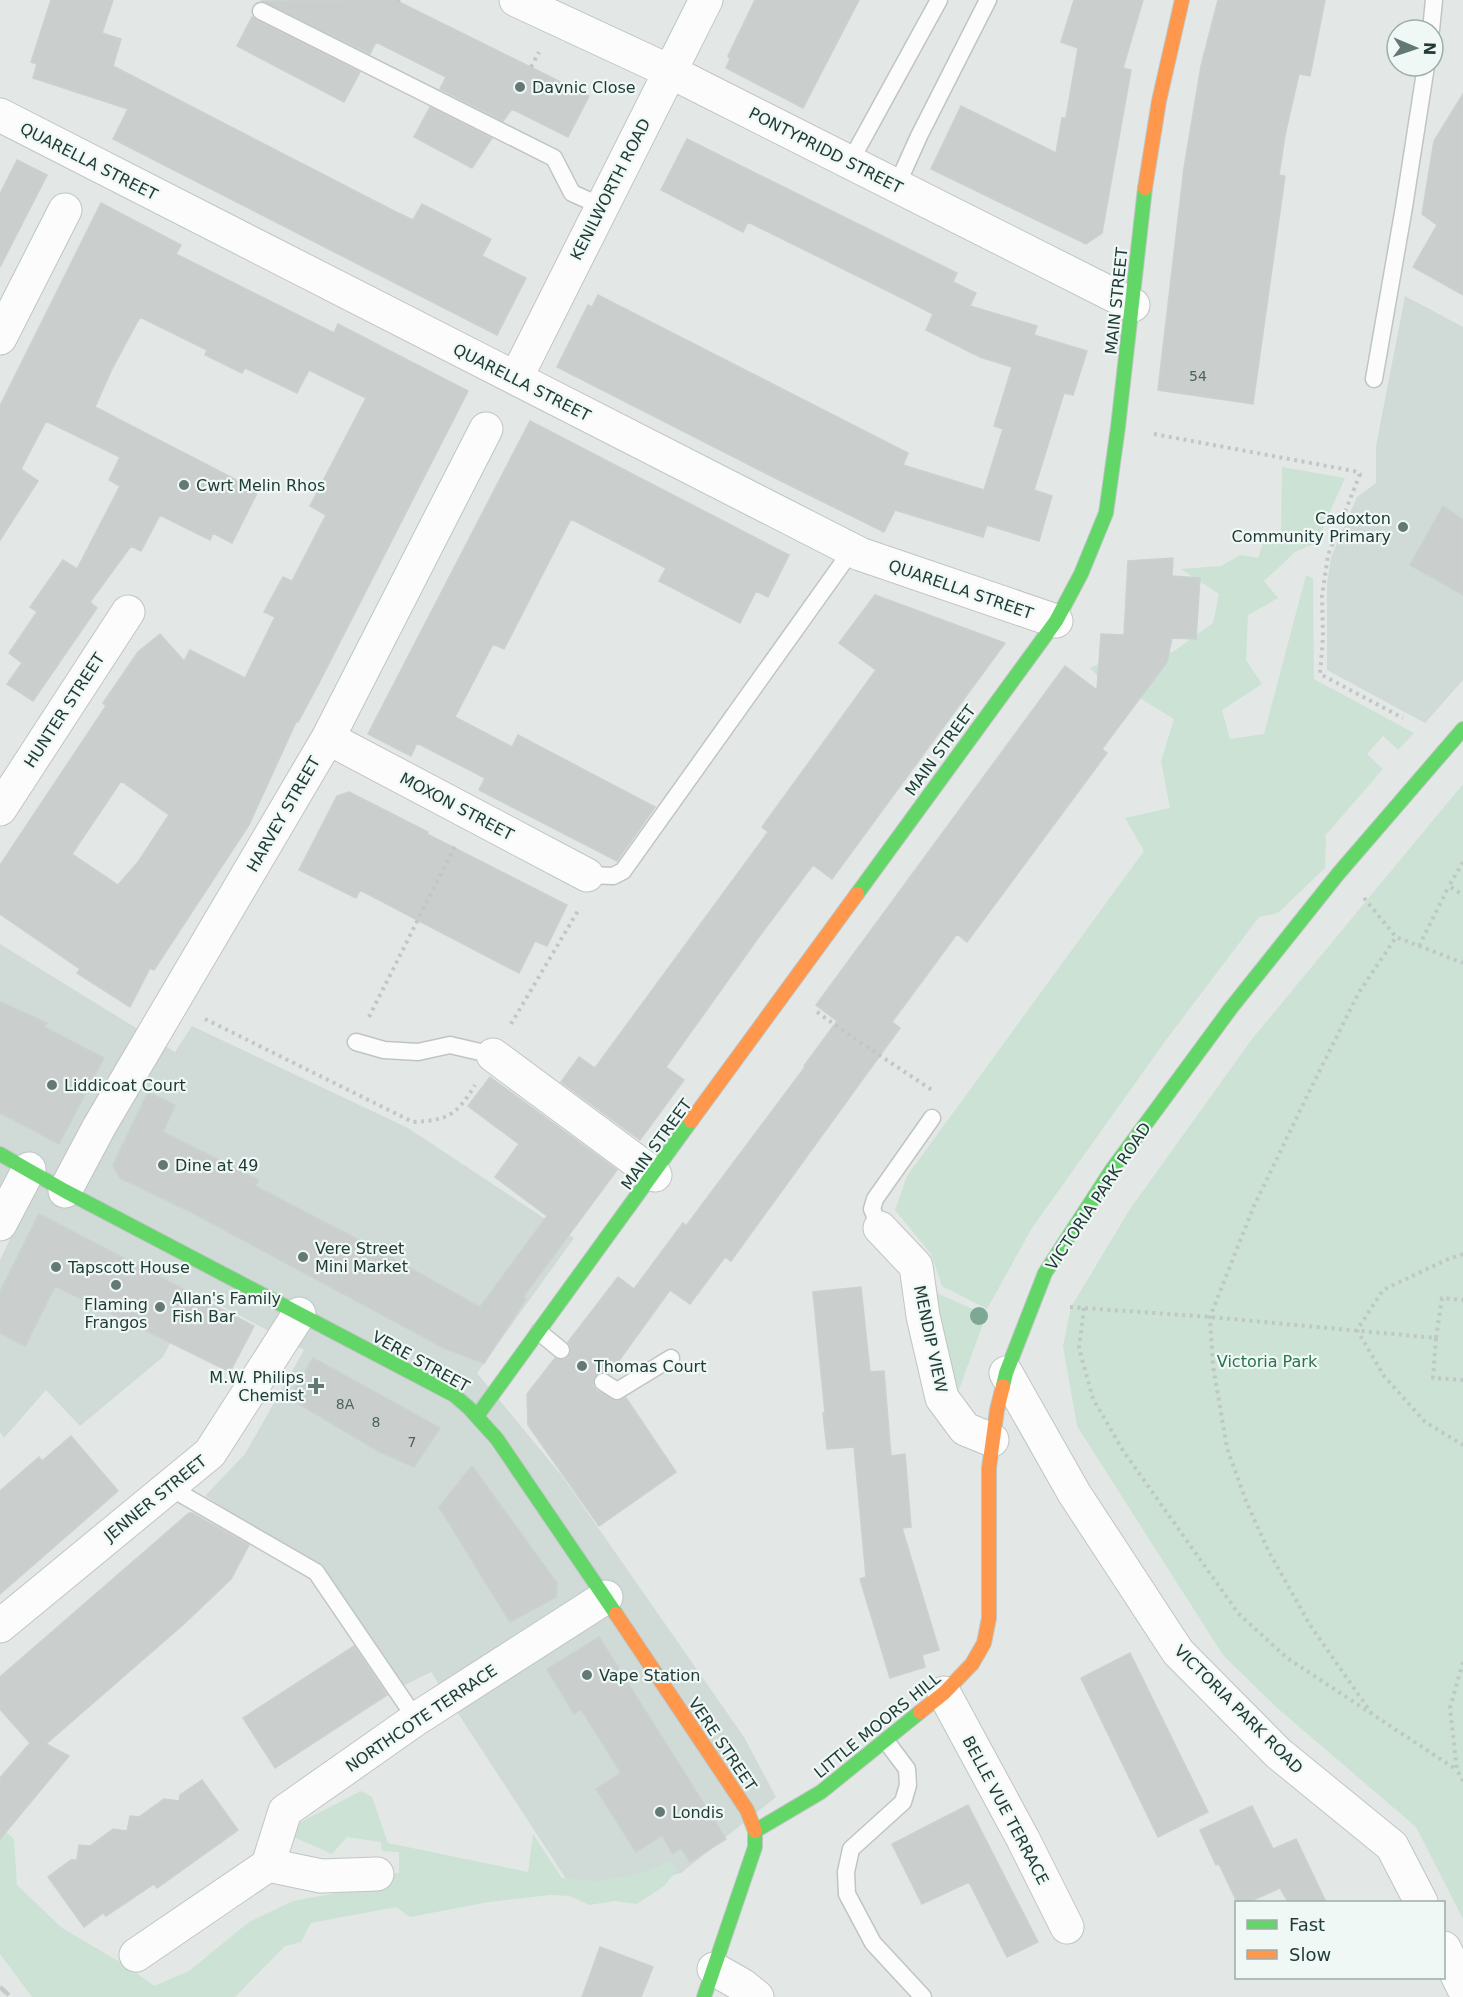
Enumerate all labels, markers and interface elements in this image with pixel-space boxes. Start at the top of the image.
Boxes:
north arrow [1385,18,1445,78]
text: N [1420,41,1439,56]
place label: Davnic Close [532,78,636,97]
marker: Davnic Close [513,80,527,94]
street label: PONTYPRIDD STREET [746,103,906,198]
street label: KENILWORTH ROAD [566,115,654,263]
street label: QUARELLA STREET [17,119,161,204]
street label: MAIN STREET [1101,246,1132,356]
street label: QUARELLA STREET [450,340,594,425]
house number: 54 [1189,368,1207,384]
place label: Cwrt Melin Rhos [196,476,325,495]
marker: Cwrt Melin Rhos [177,478,191,492]
place label: Cadoxton Community Primary [1231,509,1391,546]
marker: Cadoxton Community Primary [1396,520,1410,534]
street label: QUARELLA STREET [886,556,1036,623]
street label: HUNTER STREET [20,649,109,771]
street label: MAIN STREET [901,701,980,799]
street label: HARVEY STREET [243,753,324,875]
street label: MOXON STREET [397,768,517,845]
place label: Liddicoat Court [64,1076,186,1095]
marker: Liddicoat Court [45,1078,59,1092]
street label: MAIN STREET [617,1095,696,1193]
street label: VICTORIA PARK ROAD [1042,1119,1155,1274]
place label: Dine at 49 [175,1156,258,1175]
marker: Dine at 49 [156,1158,170,1172]
place label: Vere Street Mini Market [315,1239,408,1276]
marker: Vere Street Mini Market [296,1250,310,1264]
place label: Tapscott House [67,1258,190,1277]
marker: Tapscott House [49,1260,63,1274]
marker: Flaming Frangos [109,1278,123,1292]
street label: MENDIP VIEW [910,1284,951,1395]
place label: Allan's Family Fish Bar [172,1289,281,1326]
place label: Flaming Frangos [84,1295,148,1332]
marker: Allan's Family Fish Bar [153,1300,167,1314]
street label: VERE STREET [369,1327,473,1396]
park label: Victoria Park [1217,1352,1318,1371]
place label: Thomas Court [593,1357,706,1376]
marker: Thomas Court [575,1359,589,1373]
place label: M.W. Philips Chemist [209,1368,304,1405]
marker: M.W. Philips Chemist [309,1379,323,1393]
house number: 8A [336,1396,355,1412]
house number: 8 [372,1414,380,1430]
house number: 7 [408,1434,416,1450]
street label: JENNER STREET [100,1451,210,1546]
street label: VICTORIA PARK ROAD [1170,1641,1307,1778]
street label: NORTHCOTE TERRACE [342,1661,501,1776]
place label: Vape Station [599,1666,700,1685]
marker: Vape Station [580,1668,594,1682]
street label: LITTLE MOORS HILL [810,1669,944,1782]
street label: VERE STREET [684,1694,761,1795]
street label: BELLE VUE TERRACE [958,1733,1053,1888]
place label: Londis [672,1803,724,1822]
marker: Londis [653,1805,667,1819]
legend [1235,1901,1445,1979]
text: Fast [1289,1914,1325,1935]
text: Slow [1289,1944,1331,1965]

